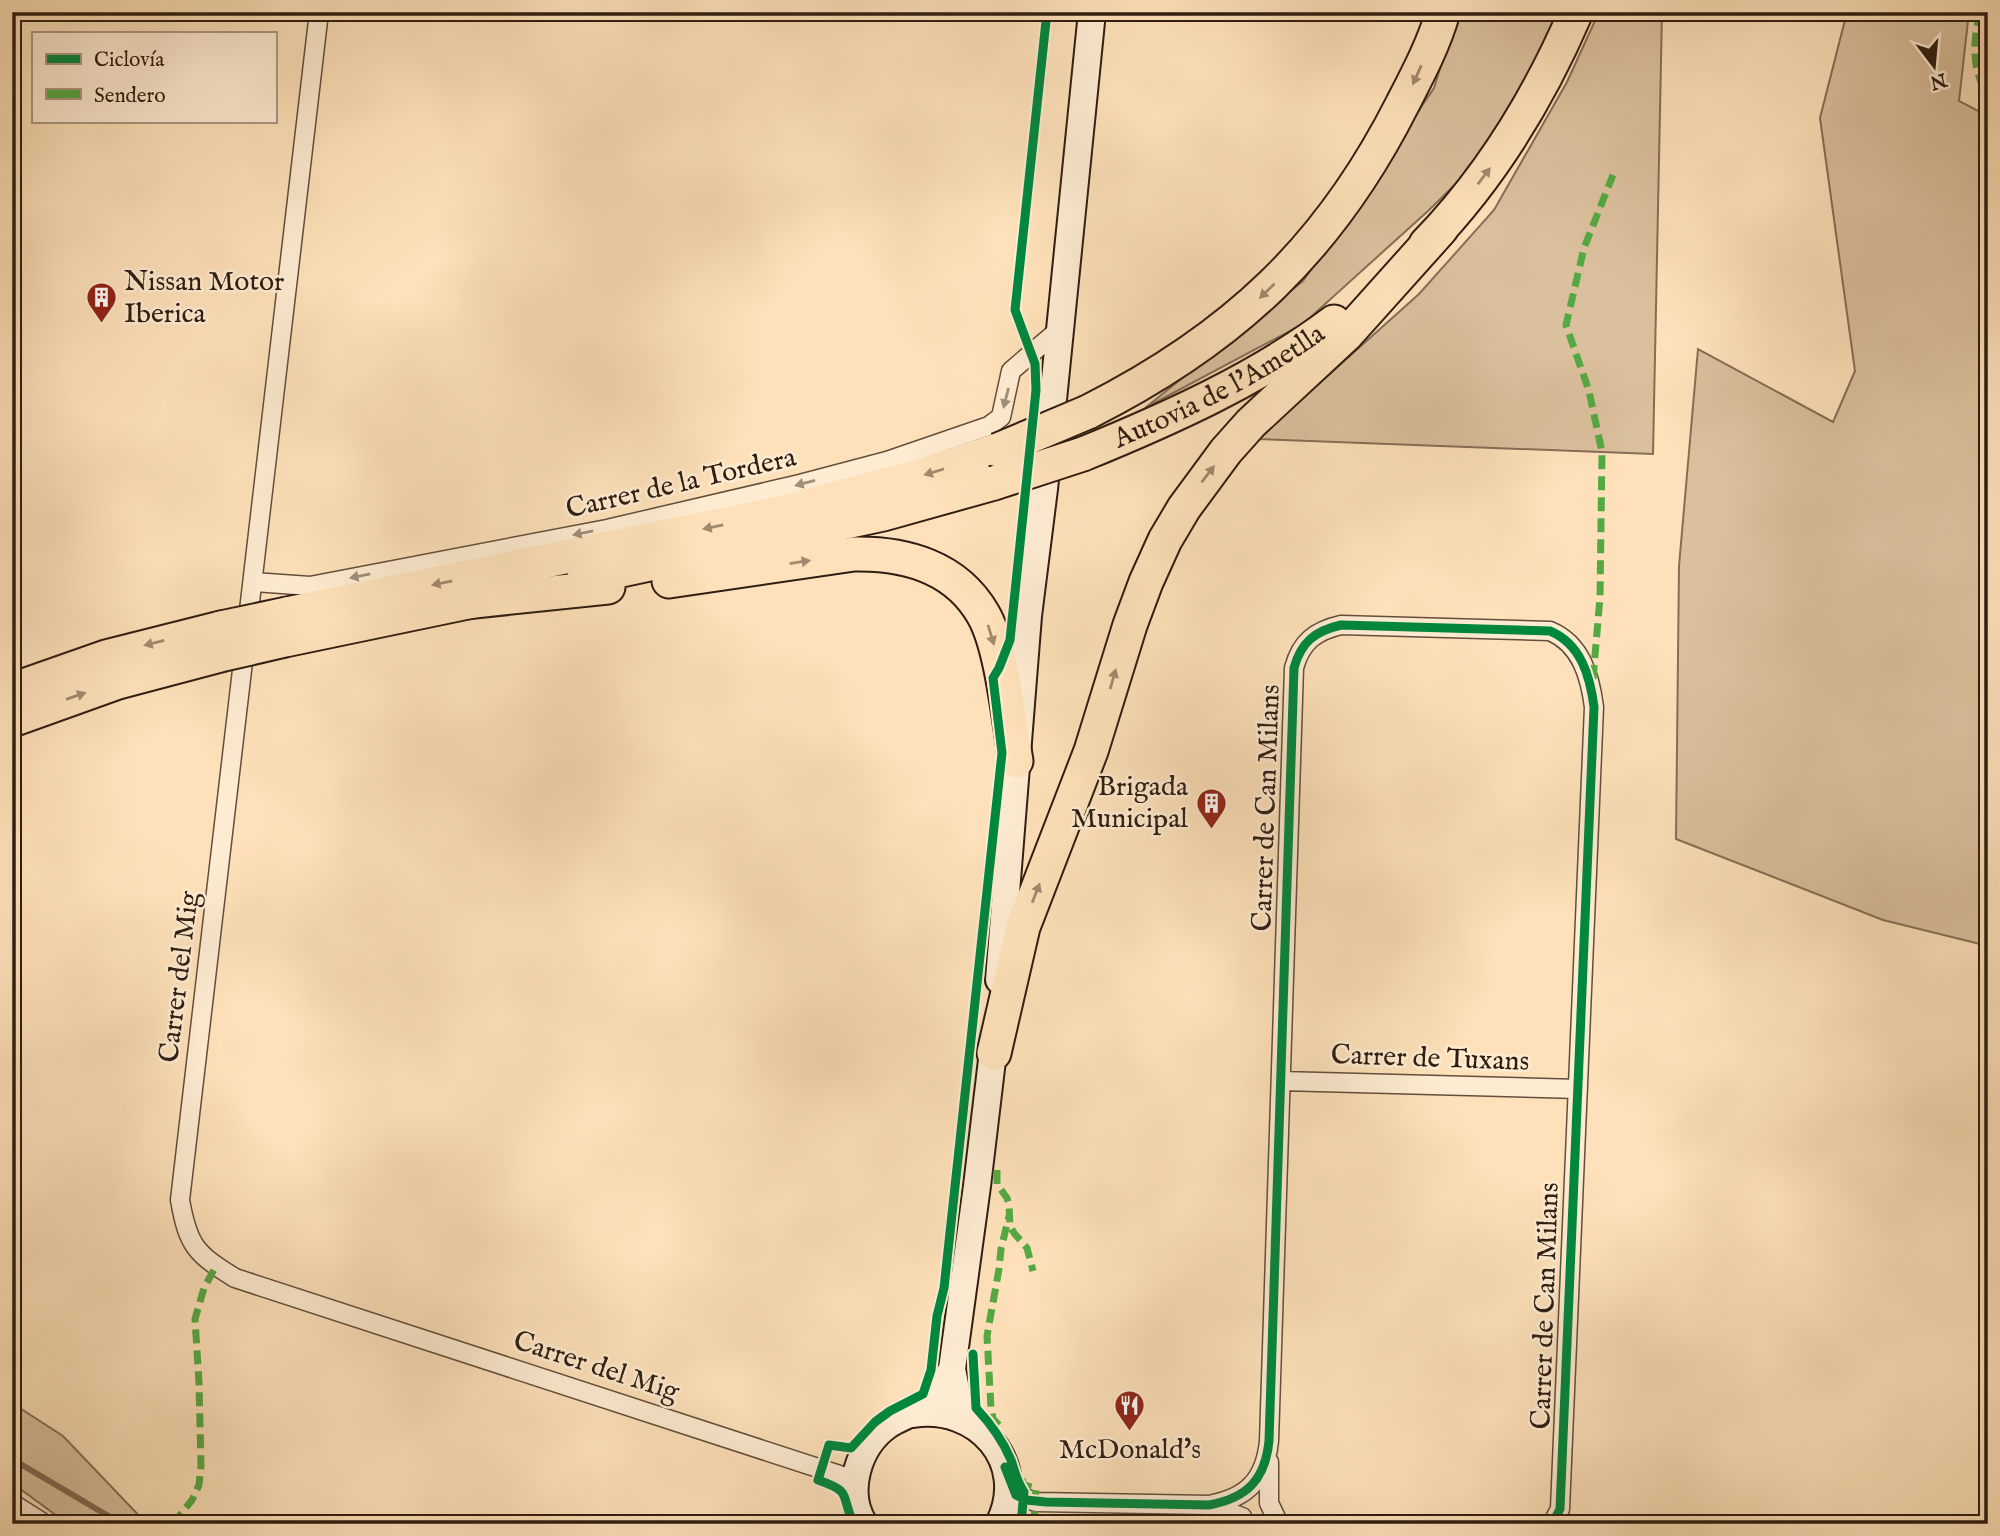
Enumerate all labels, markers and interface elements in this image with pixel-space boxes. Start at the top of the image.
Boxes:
legend [32,32,276,122]
north arrow [1898,32,1968,102]
text: Ciclovía [94,47,165,74]
one-way arrow [1411,65,1423,85]
text: N [1926,66,1950,94]
text: Sendero [94,83,165,110]
one-way arrow [1477,167,1491,185]
place label: Nissan Motor Iberica [124,265,284,332]
building icon: Nissan Motor Iberica [84,281,118,325]
one-way arrow [1259,282,1276,298]
street label: Autovia de l'Ametlla [1107,316,1333,457]
one-way arrow [1000,387,1011,409]
street label: Carrer de la Tordera [563,440,800,527]
one-way arrow [1200,465,1215,483]
one-way arrow [923,467,944,477]
one-way arrow [794,478,816,489]
one-way arrow [702,522,724,533]
one-way arrow [572,528,594,539]
one-way arrow [789,556,811,567]
one-way arrow [349,571,371,582]
one-way arrow [431,578,453,589]
one-way arrow [986,625,996,646]
one-way arrow [143,638,165,649]
one-way arrow [1108,668,1118,689]
street label: Carrer de Can Milans [1245,684,1289,932]
one-way arrow [66,690,87,701]
place label: Brigada Municipal [1071,770,1189,837]
building icon: Brigada Municipal [1194,786,1228,830]
one-way arrow [1031,882,1042,903]
street label: Carrer del Mig [152,888,208,1065]
street label: Carrer de Tuxans [1330,1038,1530,1080]
street label: Carrer de Can Milans [1524,1182,1568,1430]
street label: Carrer del Mig [509,1324,684,1411]
restaurant icon: McDonald's [1113,1389,1147,1433]
place label: McDonald's [1059,1433,1201,1468]

